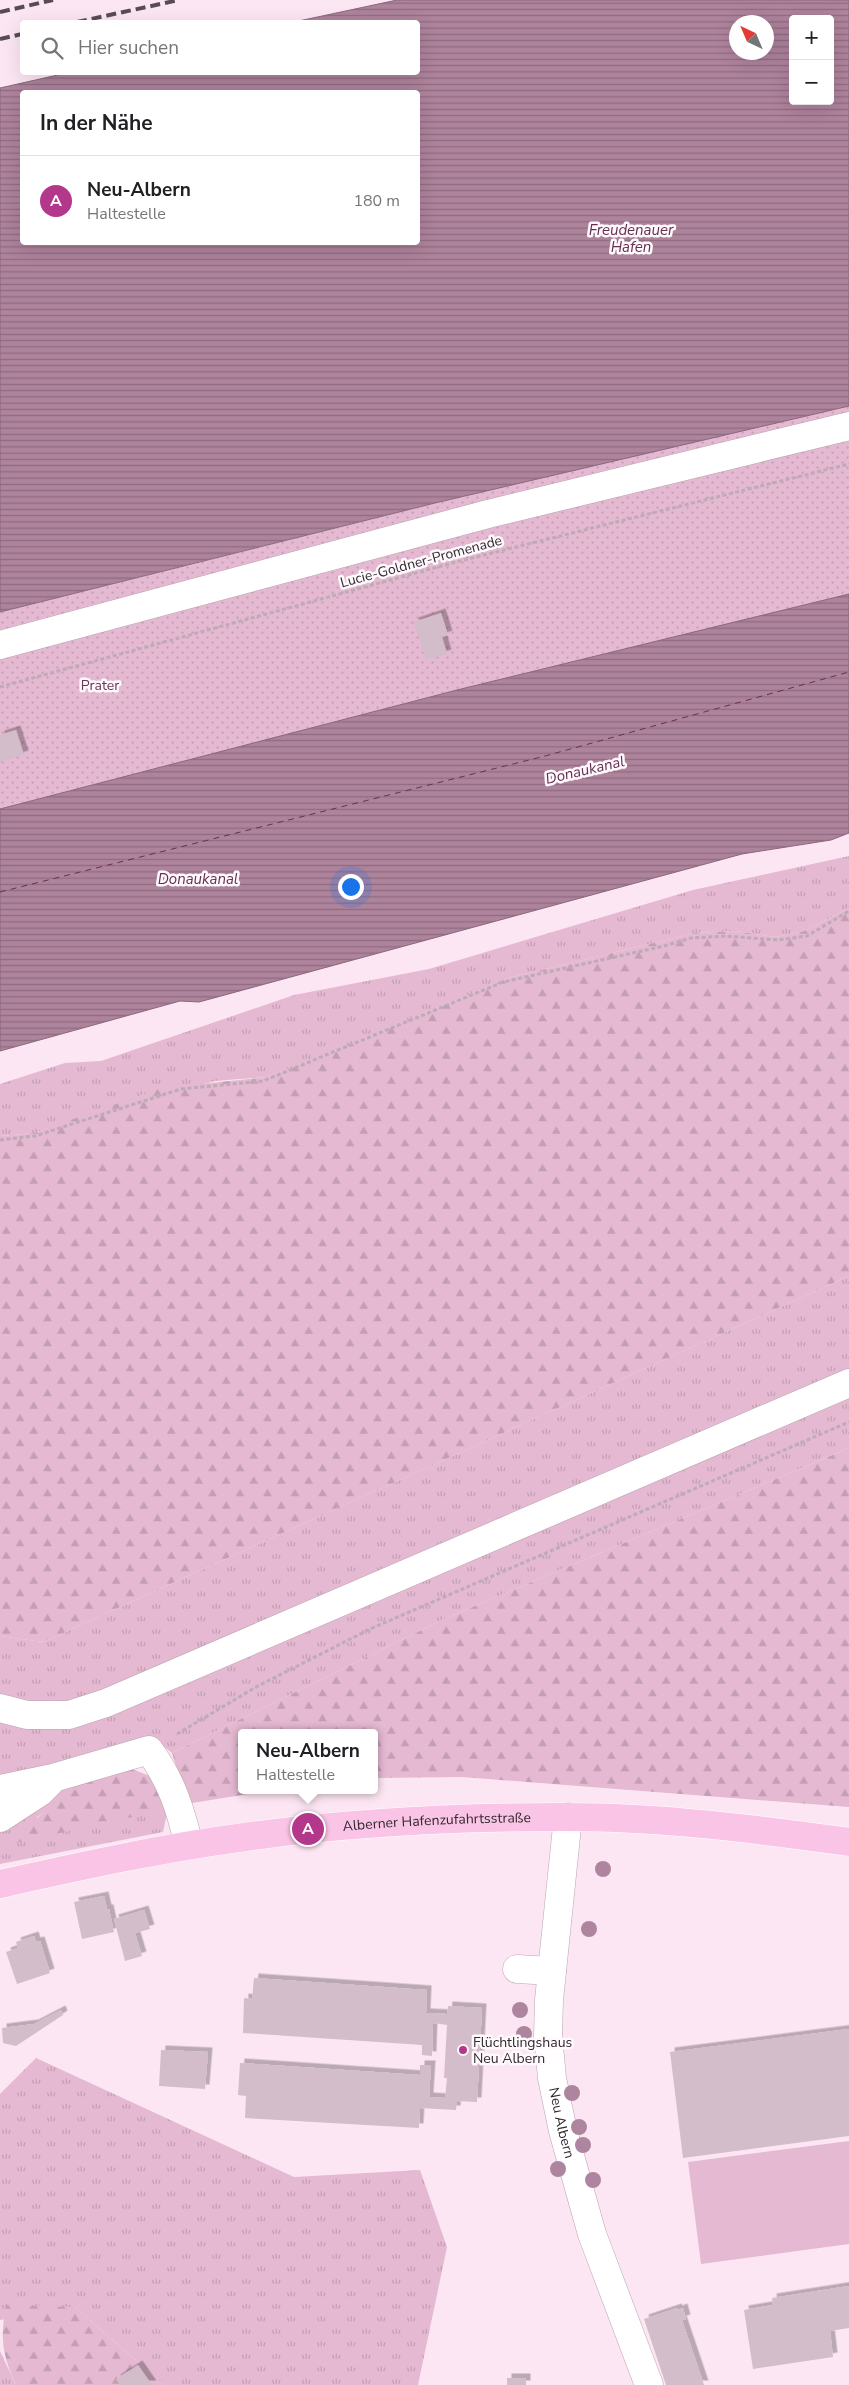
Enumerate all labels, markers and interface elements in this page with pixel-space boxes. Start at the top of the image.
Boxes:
north arrow [729,15,774,60]
map controls [789,15,834,105]
button: + [789,15,834,60]
search box [20,20,420,75]
icon: search [38,34,66,62]
text: Hier suchen [78,35,179,61]
button: − [789,60,834,105]
text: In der Nähe [40,109,153,137]
text: Neu-Albern [87,177,191,203]
text: A [50,190,62,212]
text: 180 m [353,190,400,212]
text: Haltestelle [87,203,166,225]
water label: Freudenauer Hafen [589,220,674,257]
street label: Lucie-Goldner-Promenade [338,531,504,592]
park label: Prater [81,676,119,695]
water label: Donaukanal [543,751,627,789]
water label: Donaukanal [158,869,238,889]
your location [338,874,364,900]
popup [238,1729,378,1794]
text: Neu-Albern [256,1738,360,1764]
text: Haltestelle [256,1764,335,1786]
street label: Alberner Hafenzufahrtsstraße [342,1808,531,1836]
pin: A [292,1810,324,1848]
place label: Flüchtlingshaus Neu Albern [473,2033,573,2068]
marker: Flüchtlingshaus Neu Albern [457,2044,469,2056]
street label: Neu Albern [544,2086,579,2160]

